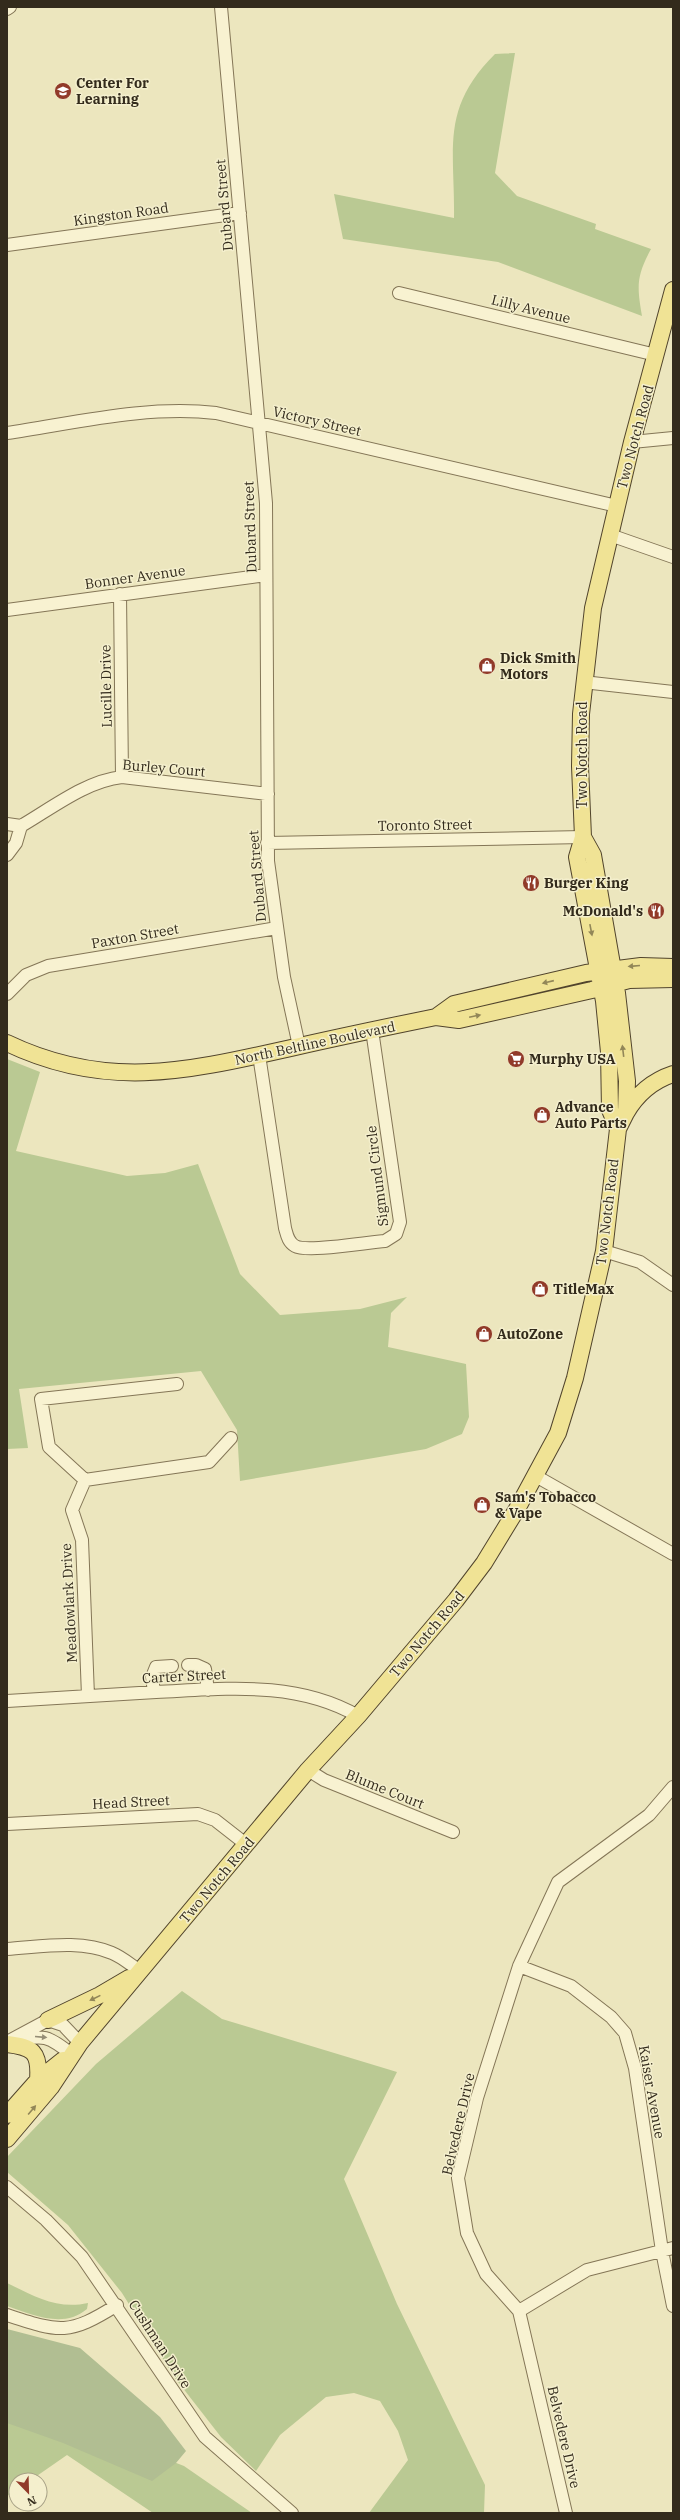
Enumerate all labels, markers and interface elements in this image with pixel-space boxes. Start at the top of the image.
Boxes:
place label: Center For Learning [76,74,149,108]
school or university icon: Center For Learning [53,81,73,101]
street label: Dubard Street [211,158,237,252]
street label: Kingston Road [72,198,170,230]
street label: Lilly Avenue [489,290,573,328]
street label: Two Notch Road [612,382,658,491]
street label: Victory Street [271,402,363,440]
street label: Dubard Street [239,481,261,573]
street label: Bonner Avenue [84,561,186,593]
street label: Lucille Drive [96,644,116,728]
place label: Dick Smith Motors [500,649,576,683]
shop icon: Dick Smith Motors [477,656,497,676]
street label: Two Notch Road [573,701,591,809]
street label: Burley Court [122,755,206,781]
street label: Toronto Street [377,815,473,835]
street label: Dubard Street [244,829,270,923]
restaurant icon: Burger King [521,873,541,893]
place label: Burger King [544,874,629,892]
restaurant icon: McDonald's [646,901,666,921]
place label: McDonald's [563,902,643,920]
street label: Paxton Street [90,919,180,953]
one-way arrow [588,924,594,936]
one-way arrow [628,963,640,970]
one-way arrow [542,979,555,985]
one-way arrow [468,1013,481,1019]
street label: North Beltline Boulevard [233,1017,397,1069]
one-way arrow [620,1045,626,1057]
supermarket icon: Murphy USA [506,1049,526,1069]
place label: Murphy USA [529,1050,616,1068]
place label: Advance Auto Parts [555,1098,627,1132]
shop icon: Advance Auto Parts [532,1105,552,1125]
street label: Sigmund Circle [362,1124,392,1228]
street label: Two Notch Road [592,1157,623,1266]
shop icon: TitleMax [530,1279,550,1299]
place label: TitleMax [553,1280,615,1298]
shop icon: AutoZone [474,1324,494,1344]
place label: AutoZone [497,1325,563,1343]
place label: Sam's Tobacco & Vape [495,1488,596,1522]
shop icon: Sam's Tobacco & Vape [472,1495,492,1515]
street label: Meadowlark Drive [57,1543,81,1663]
street label: Two Notch Road [386,1587,469,1681]
street label: Carter Street [142,1665,227,1687]
street label: Blume Court [343,1765,427,1813]
street label: Head Street [92,1791,170,1813]
street label: Two Notch Road [176,1833,259,1927]
one-way arrow [89,1995,100,2001]
one-way arrow [35,2034,47,2041]
street label: Kaiser Avenue [635,2044,669,2140]
street label: Belvedere Drive [437,2071,479,2177]
one-way arrow [28,2104,37,2115]
street label: Cushman Drive [125,2296,195,2392]
street label: Belvedere Drive [543,2384,585,2490]
north arrow [8,2472,48,2512]
text: N [25,2493,39,2509]

